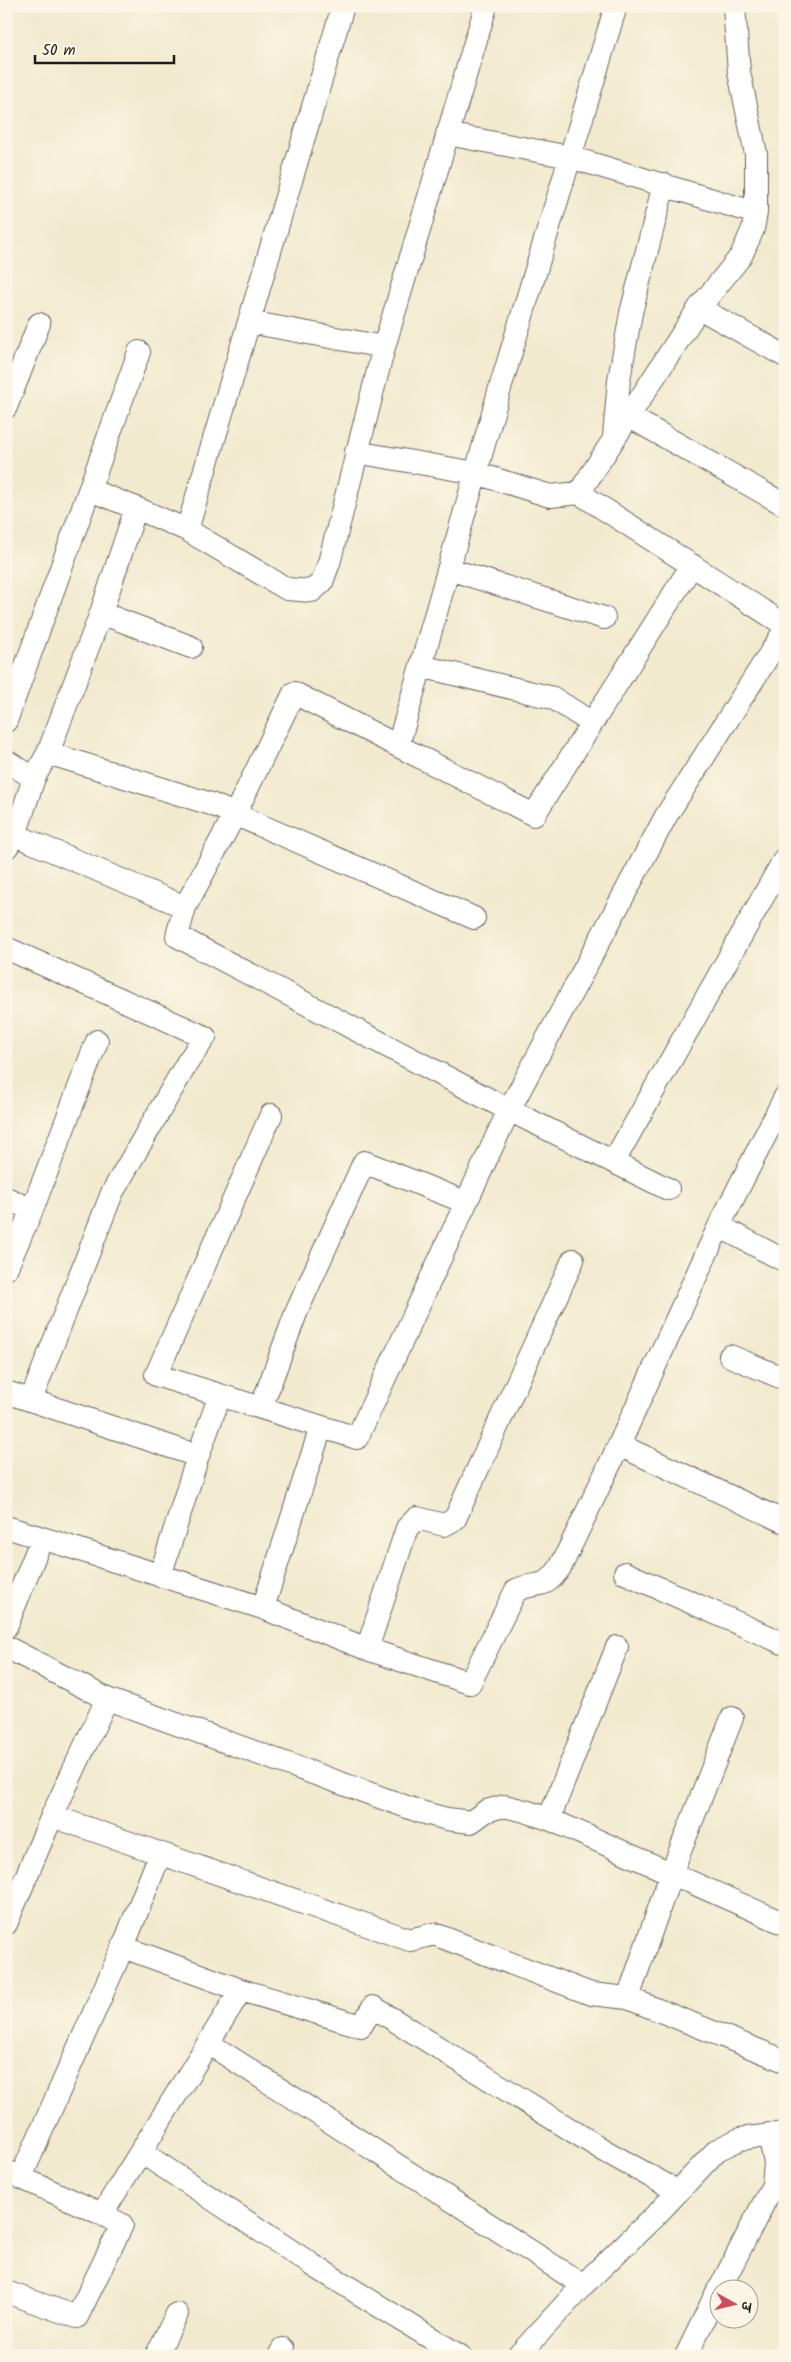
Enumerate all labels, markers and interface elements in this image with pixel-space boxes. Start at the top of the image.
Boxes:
scale bar [35,32,174,64]
text: 50 m [42,39,76,63]
north arrow [708,2280,758,2330]
text: उ [734,2300,757,2315]

